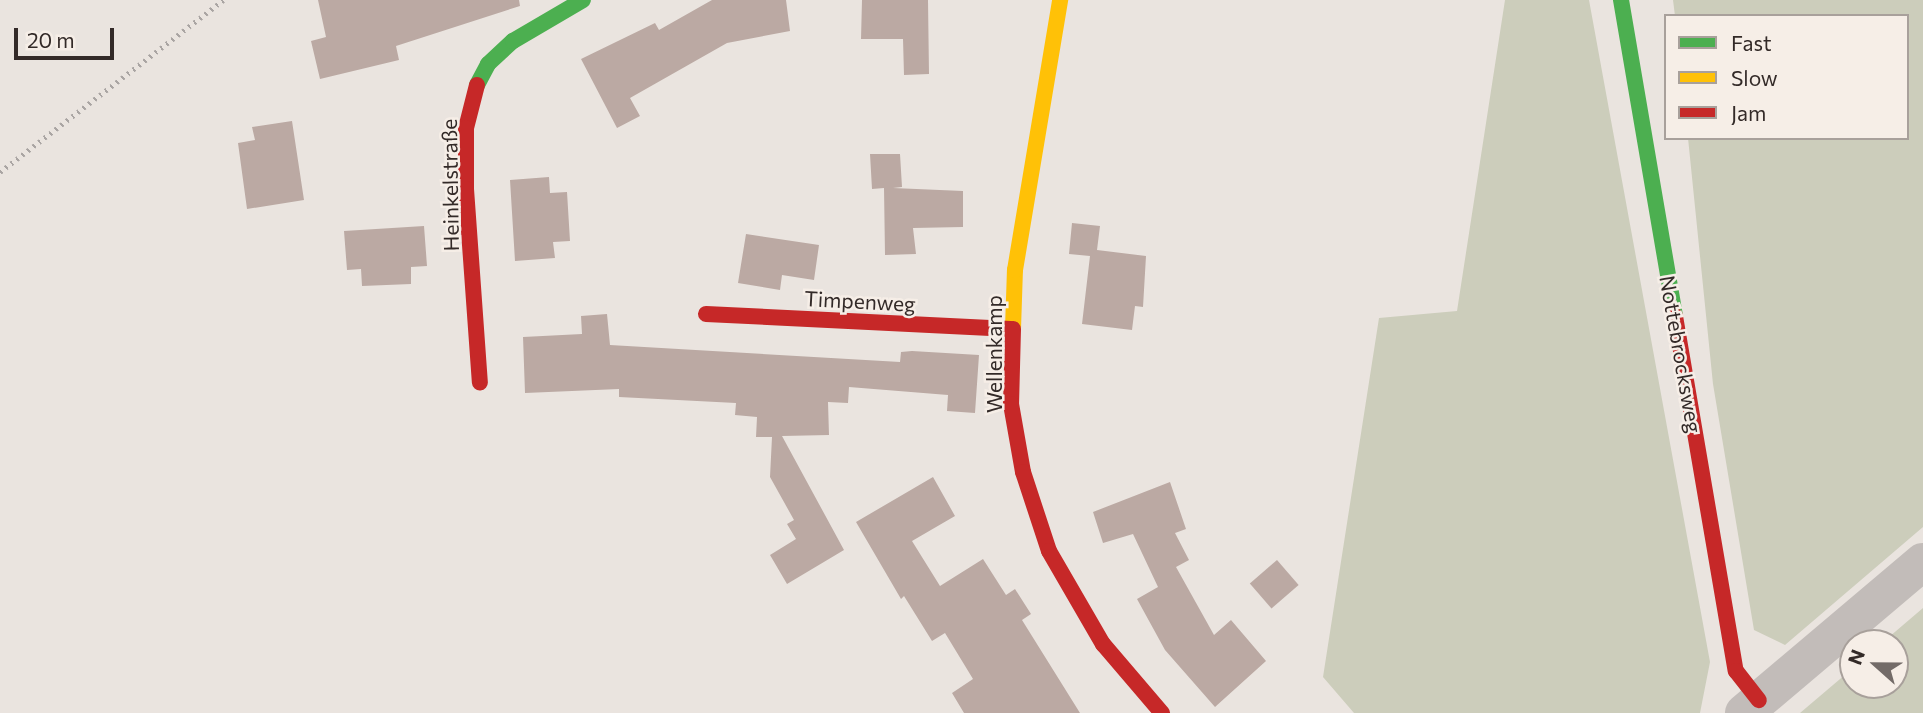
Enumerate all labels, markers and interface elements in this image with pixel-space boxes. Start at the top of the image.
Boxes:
scale bar [18,14,117,58]
legend [1664,14,1909,140]
text: 20 m [27,27,75,52]
text: Fast [1731,30,1772,55]
text: Slow [1731,65,1778,90]
text: Jam [1731,100,1766,125]
street label: Heinkelstraße [436,118,464,252]
street label: Nottebrocksweg [1655,273,1707,435]
street label: Timpenweg [804,286,916,316]
street label: Wellenkamp [981,295,1007,413]
north arrow [1839,629,1909,699]
text: N [1843,646,1869,668]

